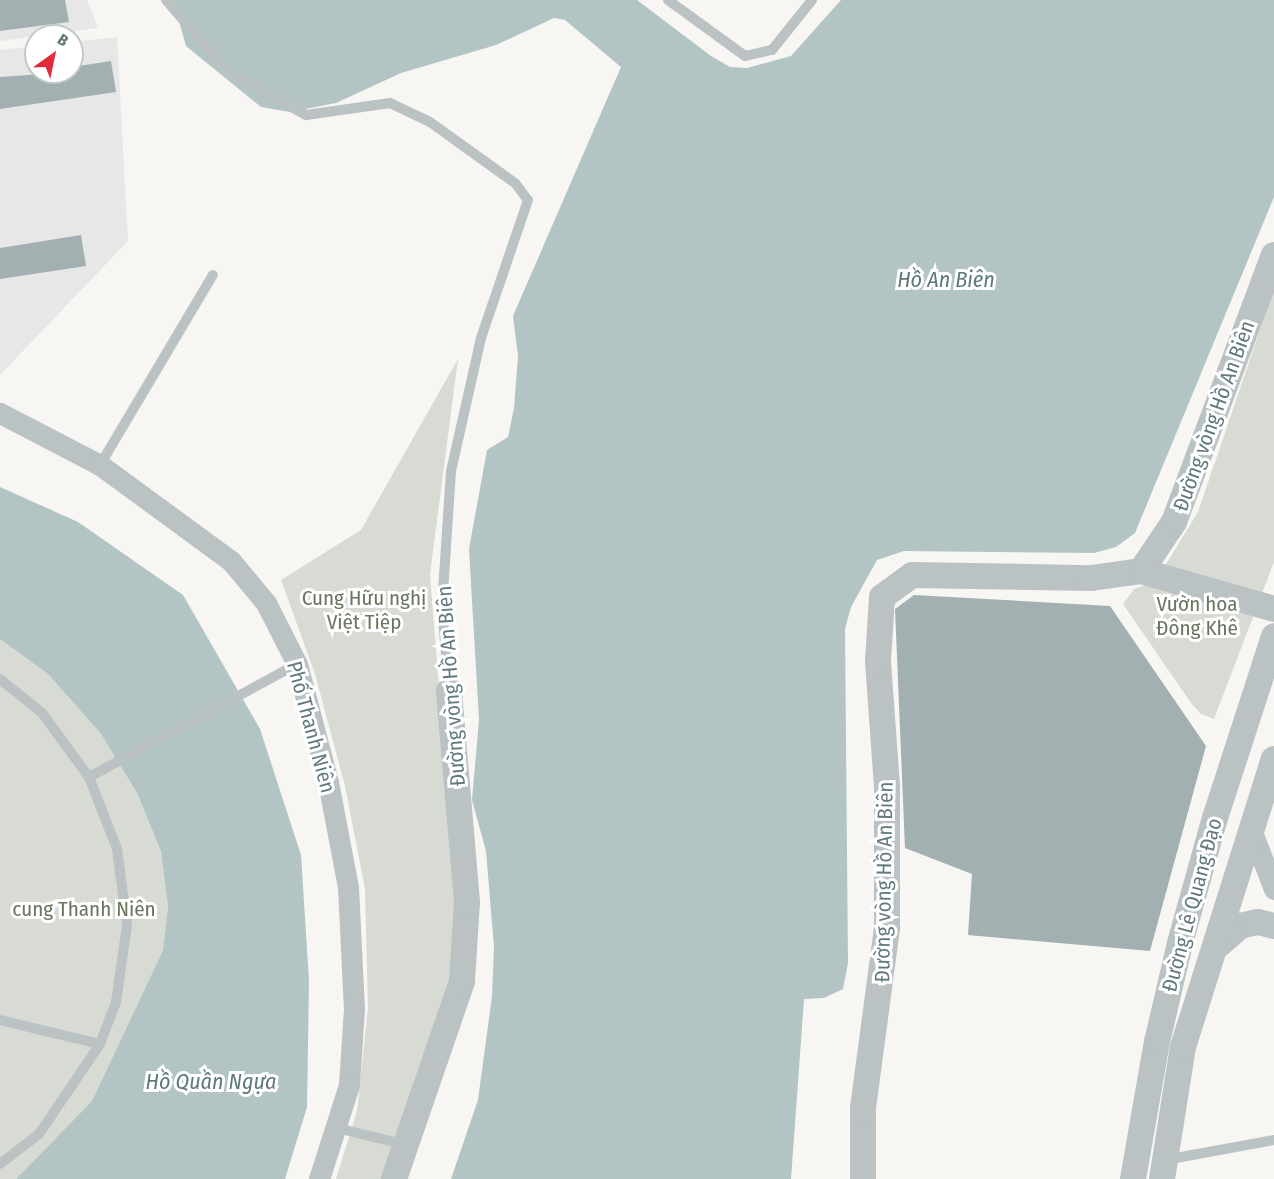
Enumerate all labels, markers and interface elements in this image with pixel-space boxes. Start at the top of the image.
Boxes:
north arrow [24,24,84,84]
text: B [54,30,72,51]
water label: Hồ An Biên [897,267,995,293]
street label: Đường vòng Hồ An Biên [1168,317,1260,515]
park label: Cung Hữu nghị Việt Tiệp [302,585,426,635]
street label: Đường vòng Hồ An Biên [431,585,471,787]
park label: Vườn hoa Đông Khê [1156,591,1238,641]
street label: Phố Thanh Niên [281,658,341,796]
street label: Đường vòng Hồ An Biên [870,781,898,983]
street label: Đường Lê Quang Đạo [1157,815,1227,995]
park label: cung Thanh Niên [12,896,156,922]
water label: Hồ Quần Ngựa [146,1069,276,1095]

